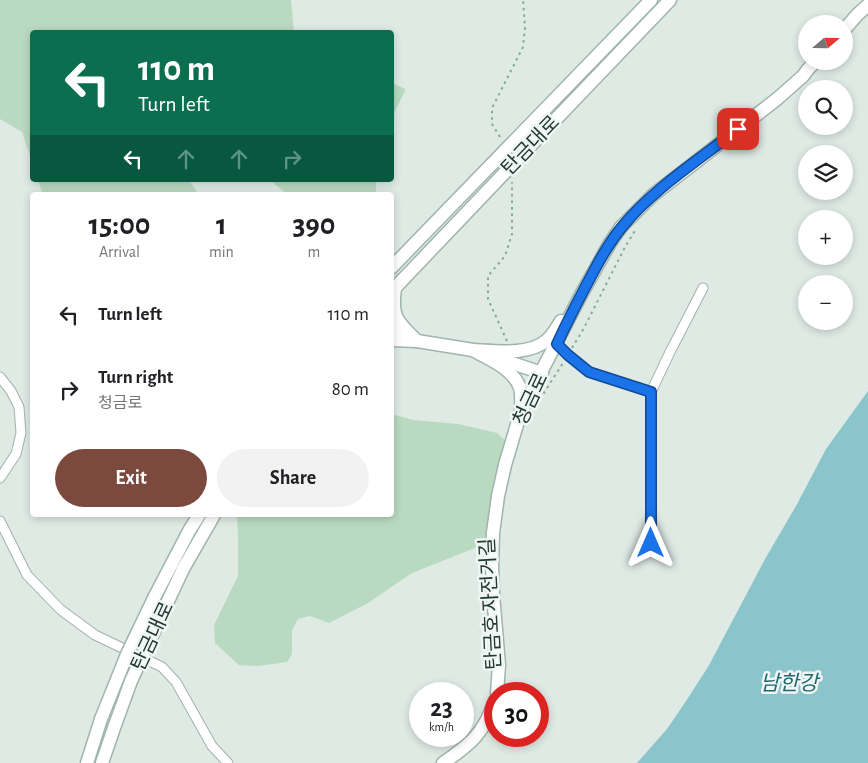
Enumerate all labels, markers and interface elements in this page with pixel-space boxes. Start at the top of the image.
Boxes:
north arrow [798,15,852,70]
map controls [798,15,853,330]
icon: left [55,50,120,115]
text: 110 m [138,52,215,87]
button: search [798,80,853,135]
text: Turn left [138,93,210,115]
pin [717,108,759,150]
street label: 탄금대로 [497,112,563,179]
icon: arrive [724,115,752,143]
icon: left [119,145,147,173]
icon: ahead [172,145,200,173]
icon: ahead [225,145,253,173]
icon: right [278,145,306,173]
button: layers [798,145,853,200]
text: 15:00 [89,210,150,240]
text: 1 [216,210,227,240]
text: 390 [292,210,335,240]
button: + [798,210,853,265]
text: Arrival [99,244,140,260]
text: min [209,244,234,260]
text: m [308,244,320,260]
button: − [798,275,853,330]
icon: left [55,301,83,329]
text: Turn left [98,305,162,324]
text: 110 m [328,305,369,324]
text: Turn right [98,368,173,387]
street label: 청금로 [509,370,552,429]
icon: right [55,376,83,404]
text: 80 m [332,380,369,399]
text: 청금로 [98,395,142,411]
button: Exit [55,449,207,507]
button: Share [217,449,369,507]
position arrow [624,516,676,568]
street label: 탄금호 자전거길 [477,537,504,670]
street label: 탄금대로 [127,598,178,674]
water label: 남한강 [760,672,821,694]
speed limit sign: 30 [484,682,549,747]
text: 23 [430,696,453,721]
text: km/h [429,721,454,733]

